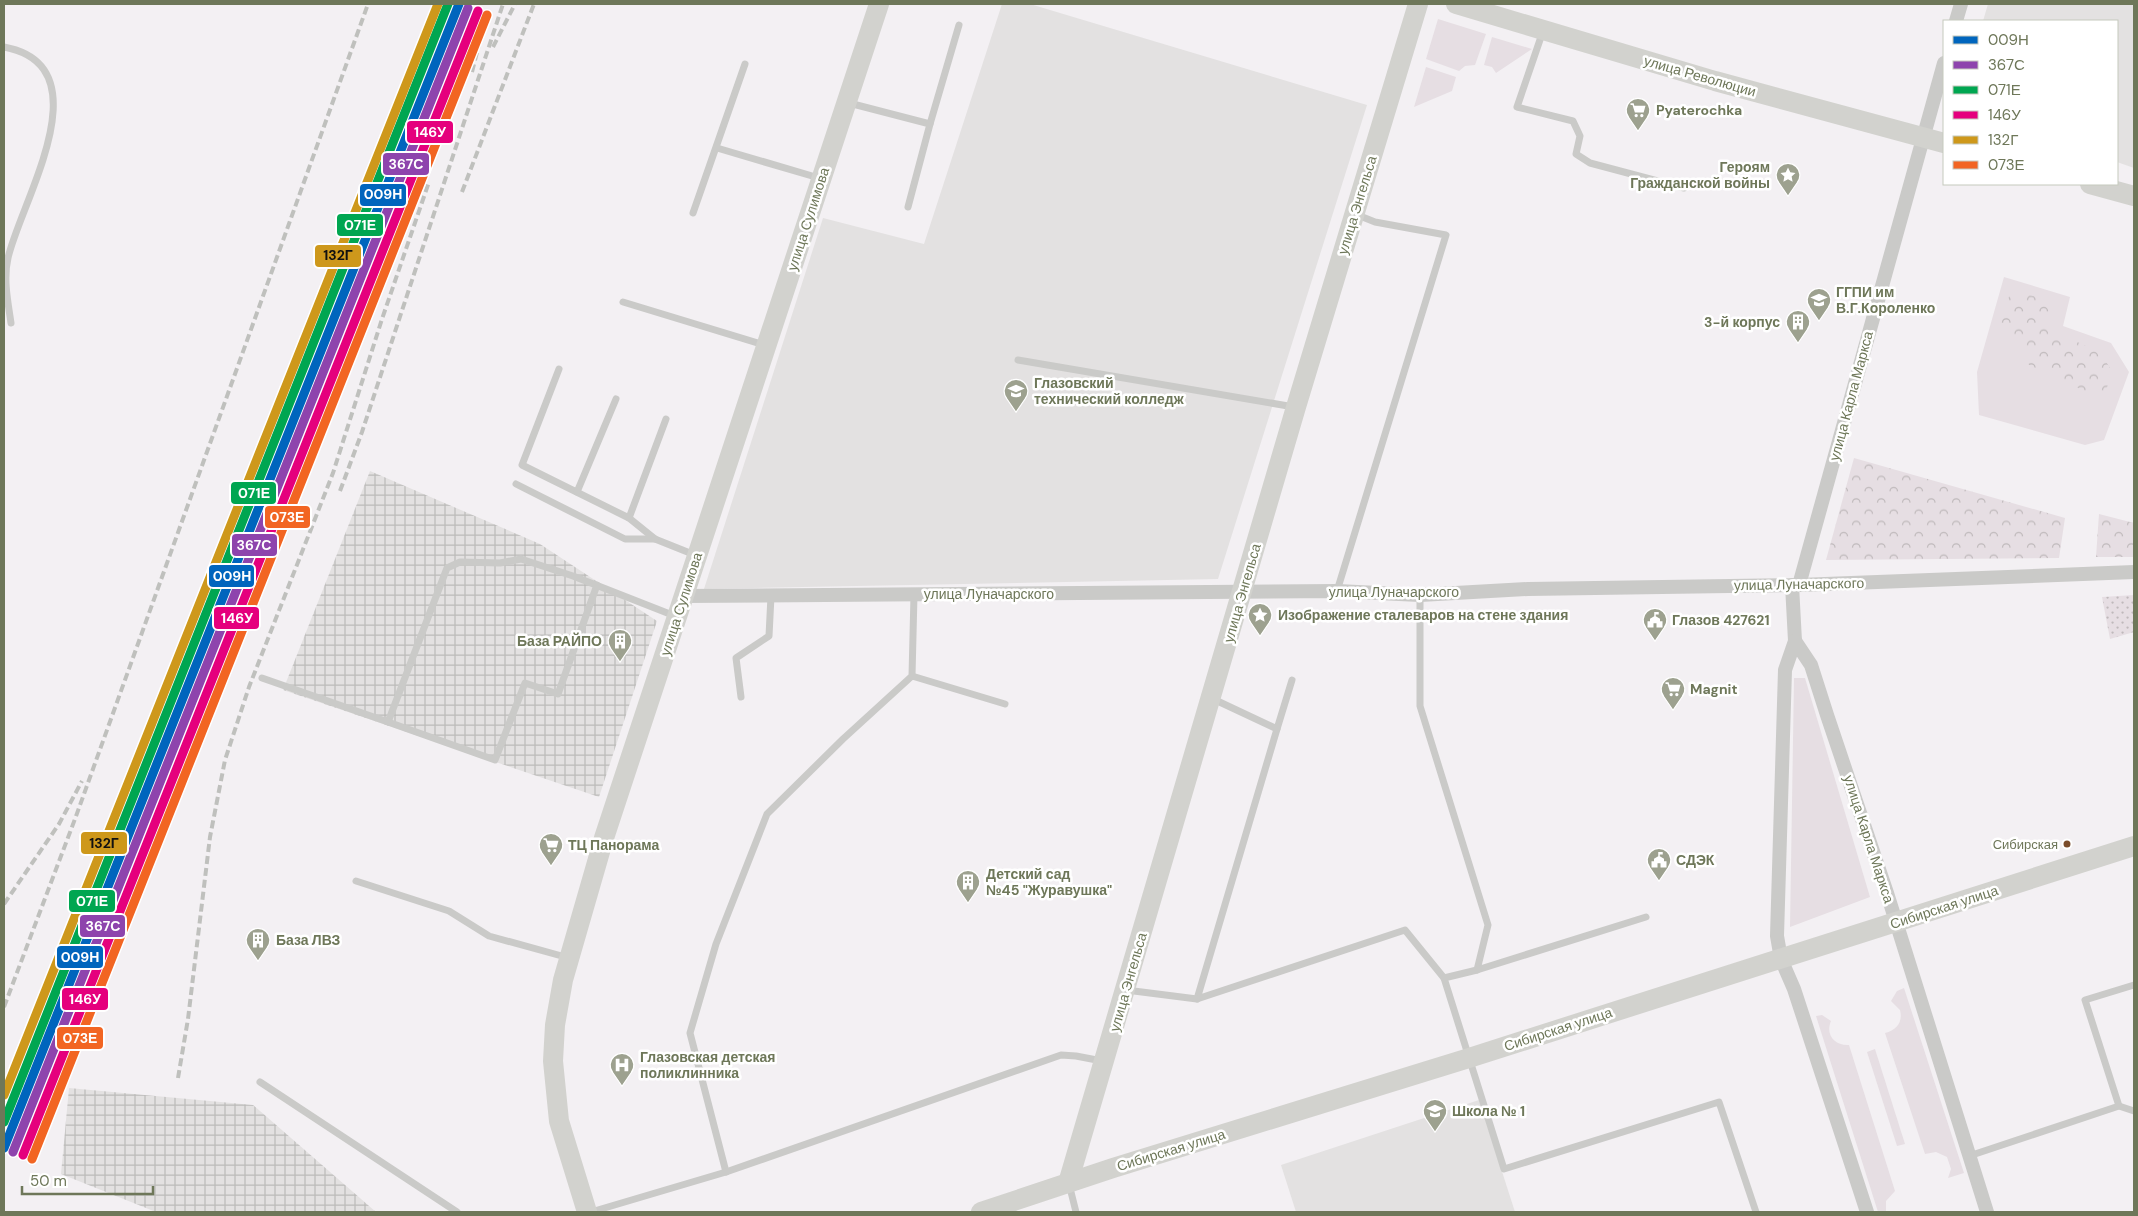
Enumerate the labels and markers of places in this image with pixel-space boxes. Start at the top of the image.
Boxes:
supermarket icon: Pyaterochka [1625,97,1651,131]
place label: Pyaterochka [1656,101,1742,119]
place label: Героям Гражданской войны [1630,158,1770,192]
place icon: Героям Гражданской войны [1775,162,1801,196]
place label: ГГПИ им В.Г.Короленко [1836,283,1935,317]
school or university icon: ГГПИ им В.Г.Короленко [1806,287,1832,321]
building icon: 3-й корпус [1785,309,1811,343]
place label: 3-й корпус [1704,313,1780,331]
place label: Глазовский технический колледж [1034,374,1185,408]
school or university icon: Глазовский технический колледж [1003,378,1029,412]
place icon: Изображение сталеваров на стене здания [1247,602,1273,636]
place label: Изображение сталеваров на стене здания [1278,606,1568,624]
public building icon: Глазов 427621 [1642,607,1668,641]
place label: Глазов 427621 [1672,611,1770,629]
building icon: База РАЙПО [607,628,633,662]
place label: База РАЙПО [517,632,602,650]
supermarket icon: Magnit [1660,676,1686,710]
place label: Magnit [1690,680,1738,698]
supermarket icon: ТЦ Панорама [538,832,564,866]
place label: ТЦ Панорама [568,836,659,854]
place label: Сибирская [1993,836,2058,853]
marker: Сибирская [2062,839,2072,849]
public building icon: СДЭК [1646,847,1672,881]
place label: СДЭК [1676,851,1715,869]
place label: Детский сад №45 "Журавушка" [986,865,1112,899]
building icon: Детский сад №45 "Журавушка" [955,869,981,903]
building icon: База ЛВЗ [245,927,271,961]
place label: База ЛВЗ [276,931,341,949]
place label: Глазовская детская поликлинника [640,1048,775,1082]
hospital icon: Глазовская детская поликлинника [609,1052,635,1086]
school or university icon: Школа № 1 [1422,1098,1448,1132]
place label: Школа № 1 [1452,1102,1525,1120]

